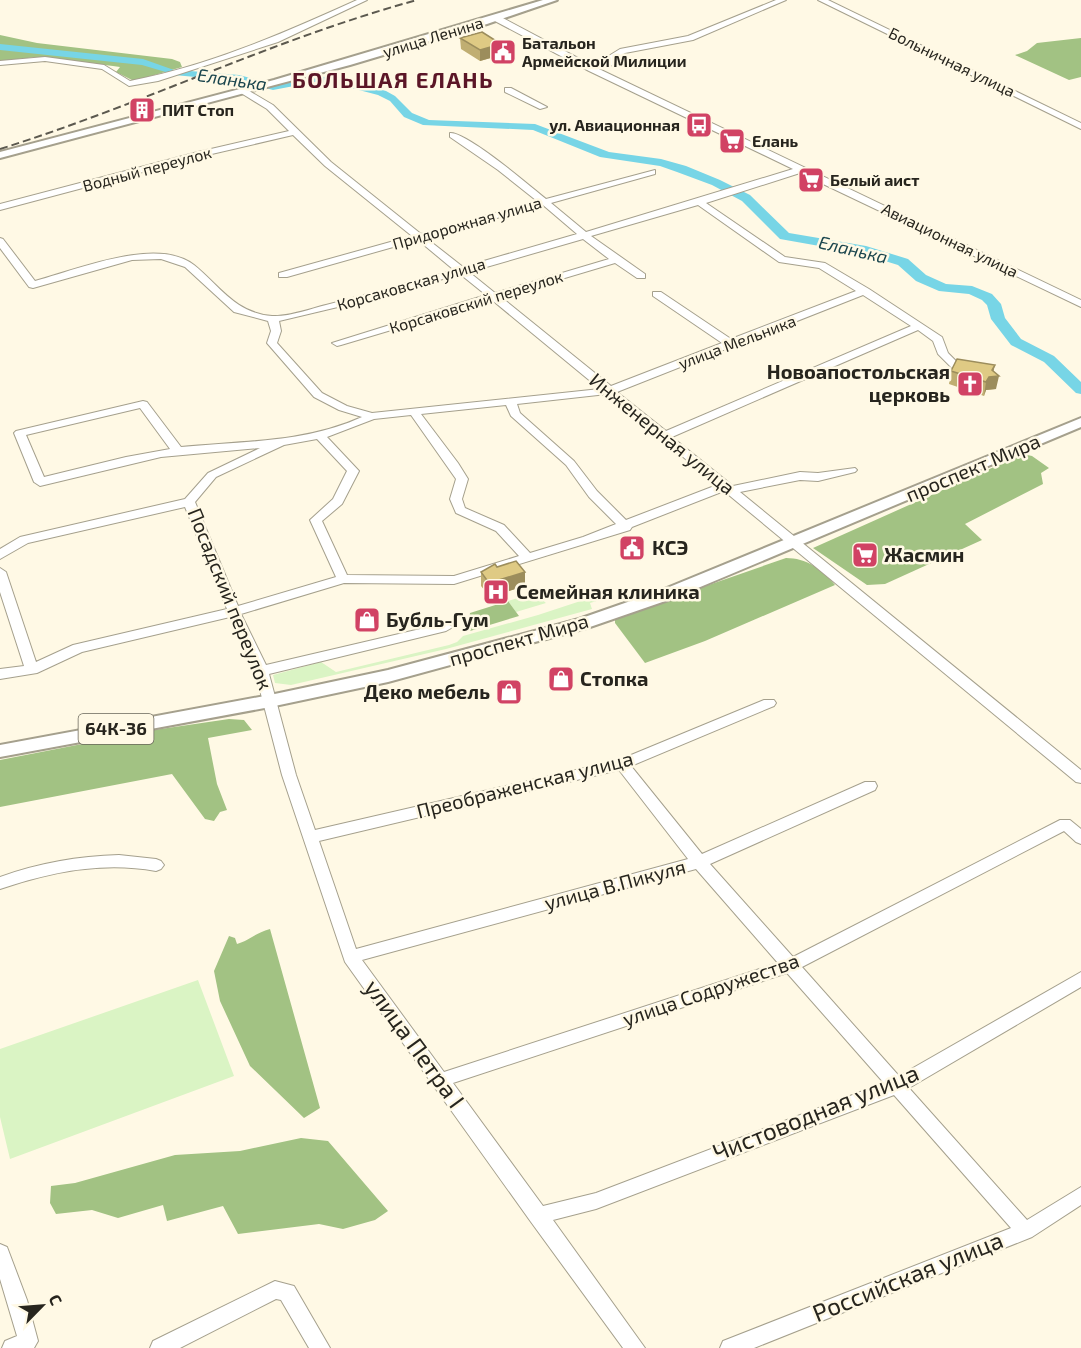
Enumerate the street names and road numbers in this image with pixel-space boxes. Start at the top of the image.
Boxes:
street label: улица Ленина [380,12,486,62]
street label: Больничная улица [886,23,1018,101]
street label: Водный переулок [80,142,214,196]
street label: Придорожная улица [390,192,544,254]
street label: Авиационная улица [878,198,1022,282]
street label: Корсаковская улица [335,253,487,315]
street label: Корсаковский переулок [387,266,566,338]
street label: улица Мельника [675,310,799,374]
street label: Инженерная улица [585,367,740,500]
street label: проспект Мира [902,428,1043,506]
street label: Посадский переулок [183,504,278,694]
street label: проспект Мира [446,608,591,670]
road number: 64К-36 [78,714,154,744]
street label: Преображенская улица [414,745,636,824]
street label: улица В.Пикуля [542,854,688,915]
street label: улица Содружества [619,948,802,1031]
street label: улица Петра I [358,973,471,1114]
street label: Чистоводная улица [708,1057,923,1167]
street label: Российская улица [808,1224,1007,1328]

